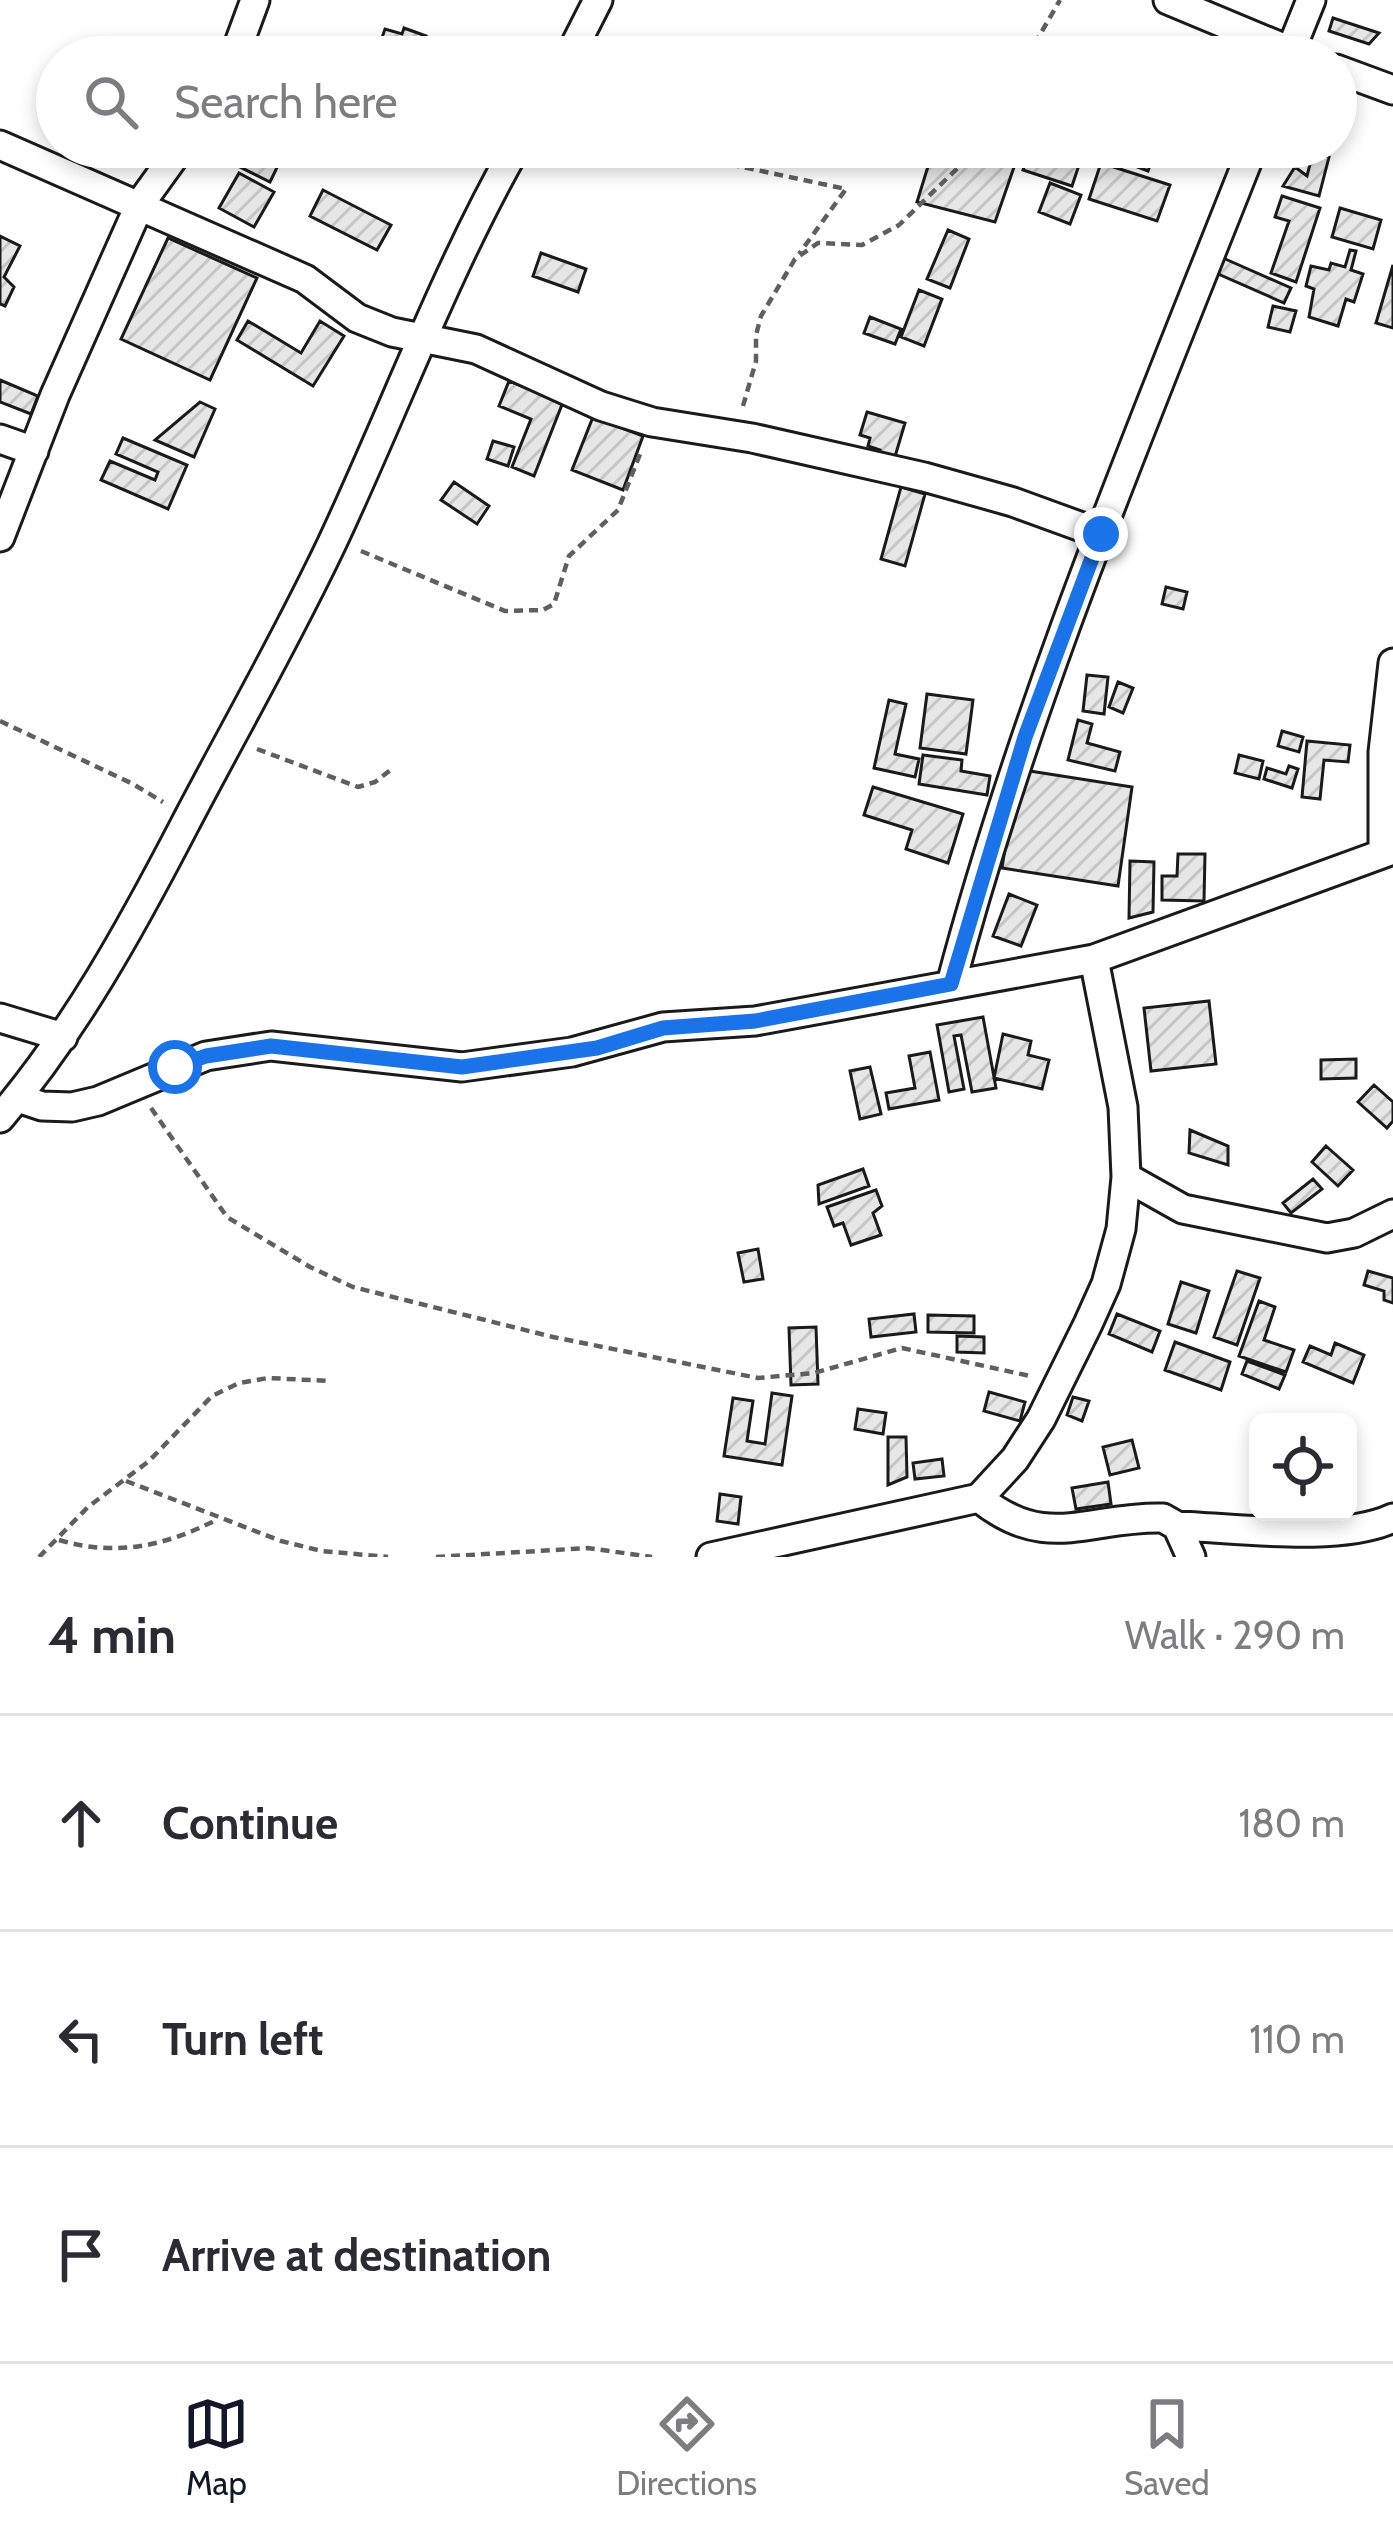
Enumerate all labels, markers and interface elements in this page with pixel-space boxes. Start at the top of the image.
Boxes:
search box [36,36,1357,168]
icon: search [78,69,144,135]
text: Search here [174,75,398,129]
route end [1074,507,1128,561]
route start [148,1040,202,1094]
map controls [1249,1413,1357,1521]
button: locate [1249,1413,1357,1521]
text: 4 min [48,1604,176,1666]
text: Walk · 290 m [1125,1611,1345,1659]
icon: ahead [48,1790,114,1856]
text: Continue [162,1796,338,1850]
text: 180 m [1238,1799,1345,1847]
icon: left [48,2006,114,2072]
text: Turn left [162,2012,324,2066]
text: 110 m [1249,2015,1345,2063]
icon: arrive [48,2222,114,2288]
text: Arrive at destination [162,2228,551,2282]
tab: Map [183,2391,249,2503]
tab: Directions [616,2391,757,2503]
tab: Saved [1124,2391,1210,2503]

